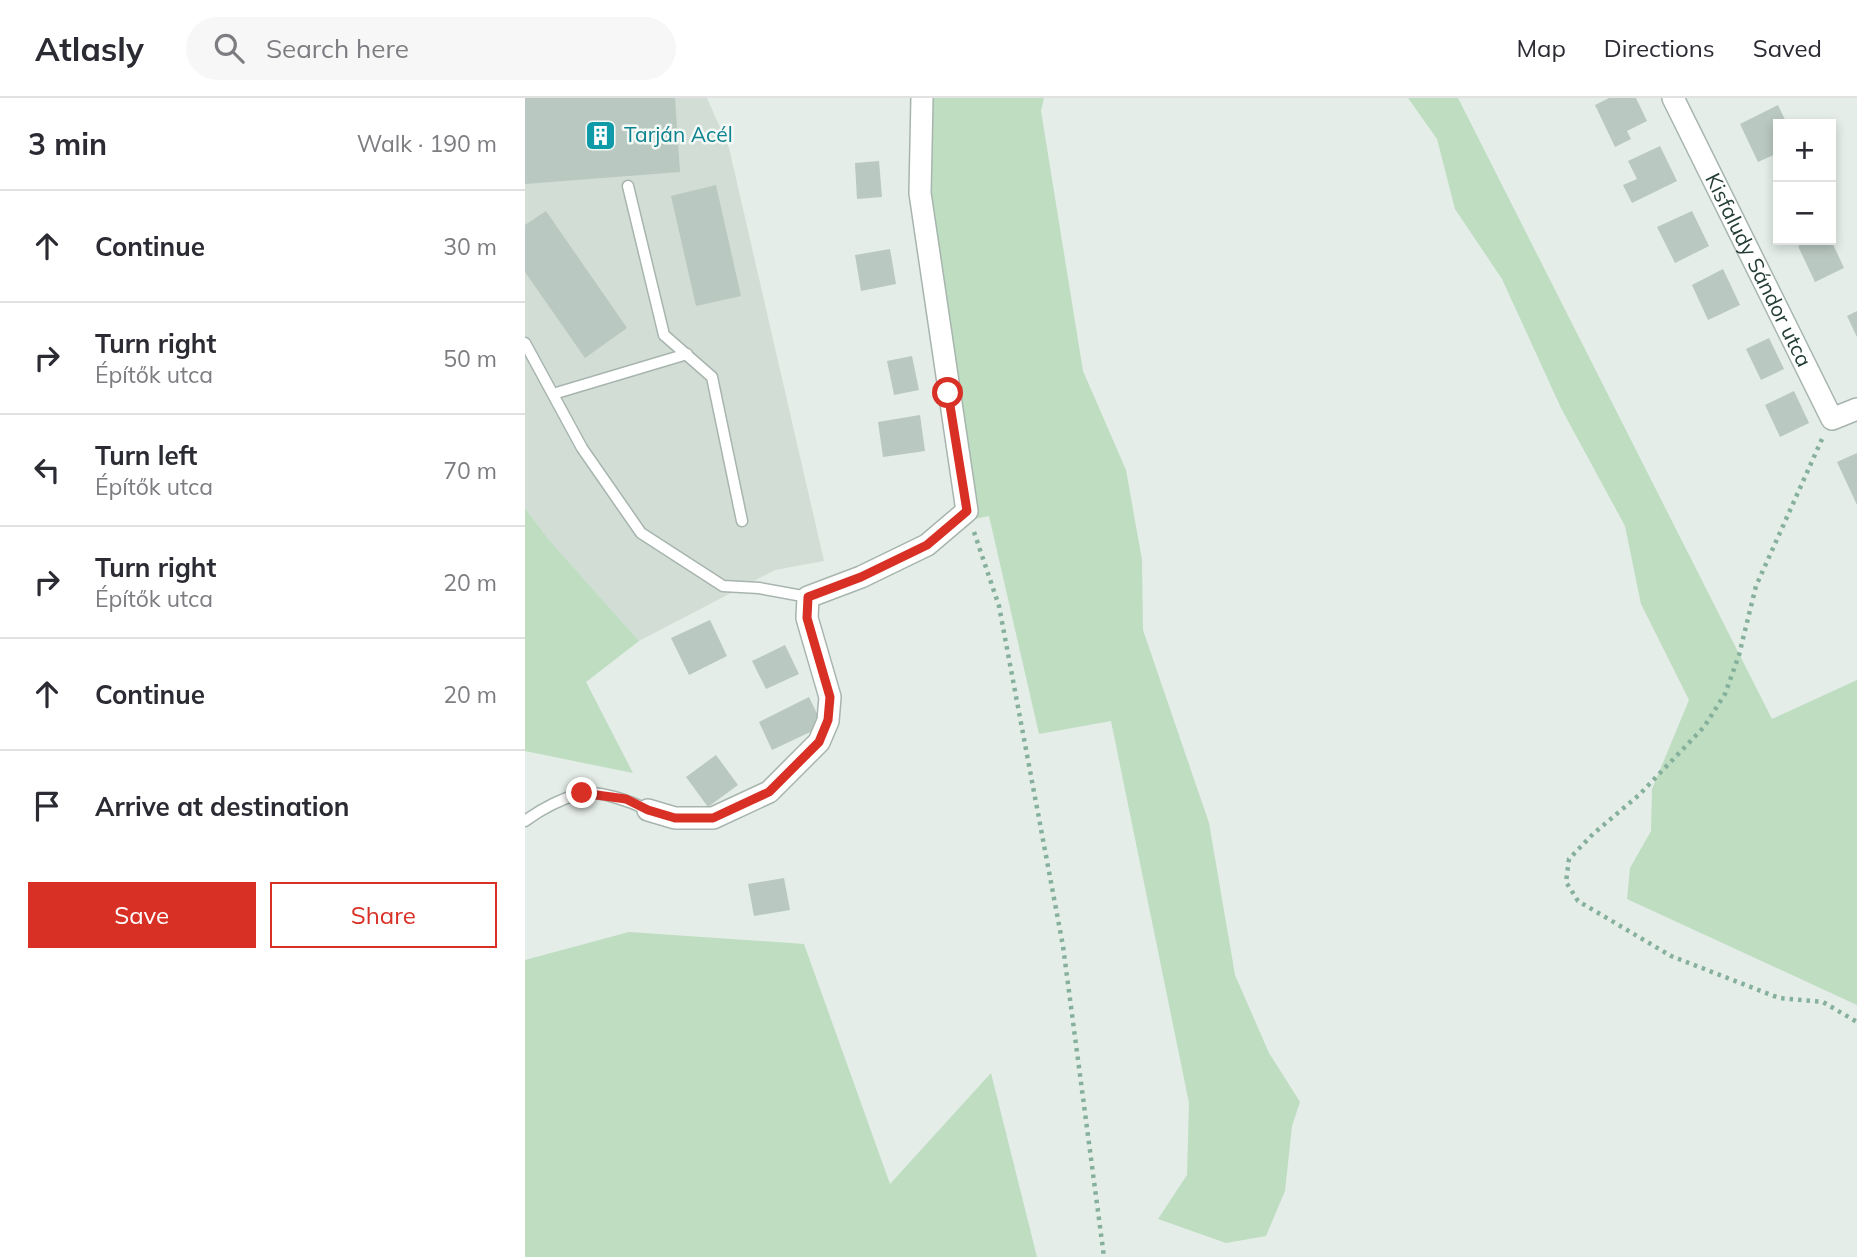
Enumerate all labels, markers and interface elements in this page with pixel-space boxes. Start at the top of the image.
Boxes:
search box [186,17,676,80]
text: Atlasly [35,28,144,69]
icon: search [210,29,248,67]
text: Search here [266,32,409,65]
text: Map [1516,33,1566,63]
text: Directions [1604,33,1715,63]
text: Saved [1753,33,1822,63]
building icon: Tarján Acél [584,118,618,152]
map controls [1773,119,1836,245]
button: + [1773,119,1836,182]
place label: Tarján Acél [624,121,733,147]
text: 3 min [28,125,107,163]
text: Walk · 190 m [357,129,497,158]
street label: Kisfaludy Sándor utca [1700,169,1818,371]
button: − [1773,182,1836,245]
icon: ahead [28,227,66,265]
text: Continue [95,230,205,263]
text: 30 m [443,232,497,261]
text: Turn right [95,327,216,360]
icon: right [28,339,66,377]
text: 50 m [443,344,497,373]
text: Építők utca [95,360,213,389]
route start [932,377,963,408]
text: Turn left [95,439,197,472]
icon: left [28,451,66,489]
text: 70 m [443,456,497,485]
text: Építők utca [95,472,213,501]
text: Turn right [95,551,216,584]
icon: right [28,563,66,601]
text: 20 m [443,568,497,597]
text: Építők utca [95,584,213,613]
icon: ahead [28,675,66,713]
text: Continue [95,678,205,711]
text: 20 m [443,680,497,709]
route end [566,777,597,808]
icon: arrive [28,787,66,825]
text: Arrive at destination [95,790,350,823]
button: Save [28,882,256,948]
button: Share [270,882,497,948]

